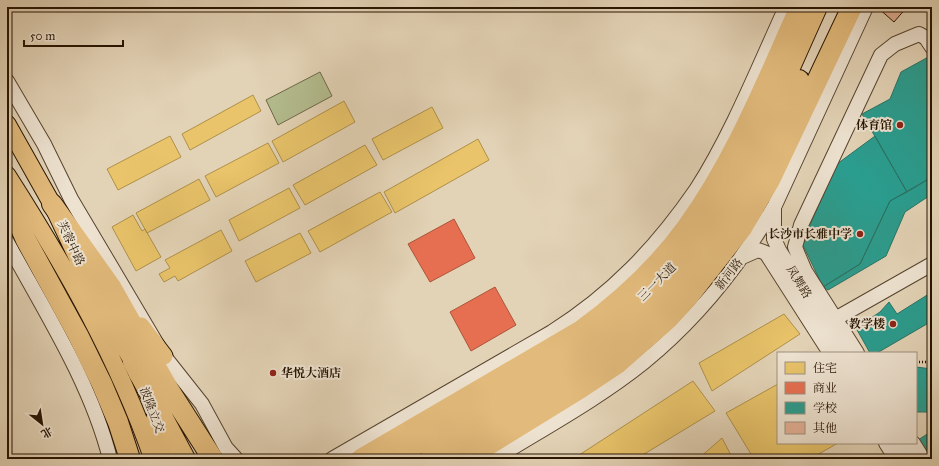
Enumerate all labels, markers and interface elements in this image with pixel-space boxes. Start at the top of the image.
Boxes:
scale bar [24,22,123,48]
text: 50 m [30,29,55,43]
place label: 体育馆 [856,118,892,132]
marker: 体育馆 [895,120,905,130]
street label: 芙蓉中路 [55,218,87,268]
place label: 长沙市长雅中学 [768,227,852,241]
marker: 长沙市长雅中学 [855,229,865,239]
street label: 新河路 [712,256,746,292]
street label: 三一大道 [635,260,679,304]
street label: 凤舞路 [784,263,814,301]
place label: 教学楼 [849,317,885,331]
marker: 教学楼 [888,319,898,329]
legend [777,352,917,444]
text: 住宅 [813,361,837,375]
place label: 华悦大酒店 [281,366,341,380]
marker: 华悦大酒店 [268,368,278,378]
text: 商业 [813,381,837,395]
street label: 波隆立交 [137,385,167,435]
text: 学校 [813,401,837,415]
north arrow [22,404,62,444]
text: 其他 [813,421,837,435]
text: 北 [39,424,55,441]

